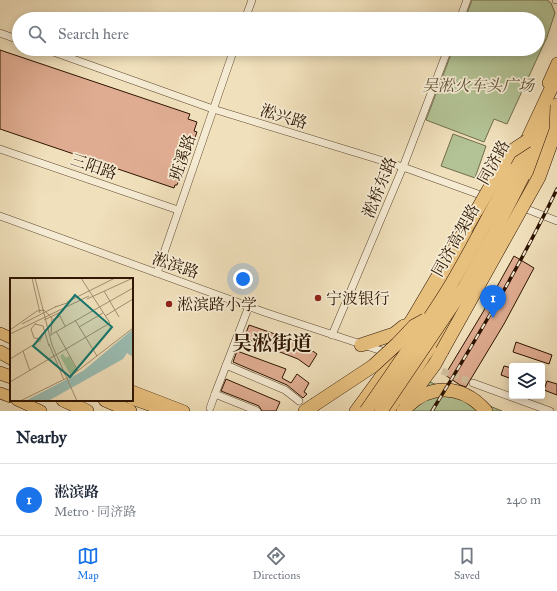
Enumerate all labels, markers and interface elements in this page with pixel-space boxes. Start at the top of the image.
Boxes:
search box [12,12,545,56]
icon: search [26,23,48,45]
text: Search here [58,25,129,43]
park label: 吴淞火车头广场 [422,76,536,95]
street label: 淞兴路 [258,100,310,133]
street label: 班溪路 [166,131,199,183]
street label: 同济路 [473,137,513,188]
street label: 三阳路 [68,150,120,183]
street label: 淞桥东路 [359,154,400,220]
street label: 同济高架路 [428,201,483,280]
street label: 淞滨路 [150,249,202,282]
your location [233,269,253,289]
inset map [10,278,133,401]
pin: 1 [480,285,506,318]
place label: 宁波银行 [326,289,390,308]
marker: 宁波银行 [313,293,323,303]
place label: 淞滨路小学 [177,295,257,314]
marker: 淞滨路小学 [164,299,174,309]
district label: 吴淞街道 [232,331,312,355]
map controls [509,363,545,399]
button: layers [509,363,545,399]
text: Nearby [16,427,67,448]
text: 淞滨路 [54,483,99,501]
text: 1 [26,492,32,508]
text: 240 m [506,492,541,508]
text: Metro · 同济路 [54,504,136,520]
tab: Map [77,545,99,582]
tab: Directions [253,545,300,582]
tab: Saved [454,545,480,582]

